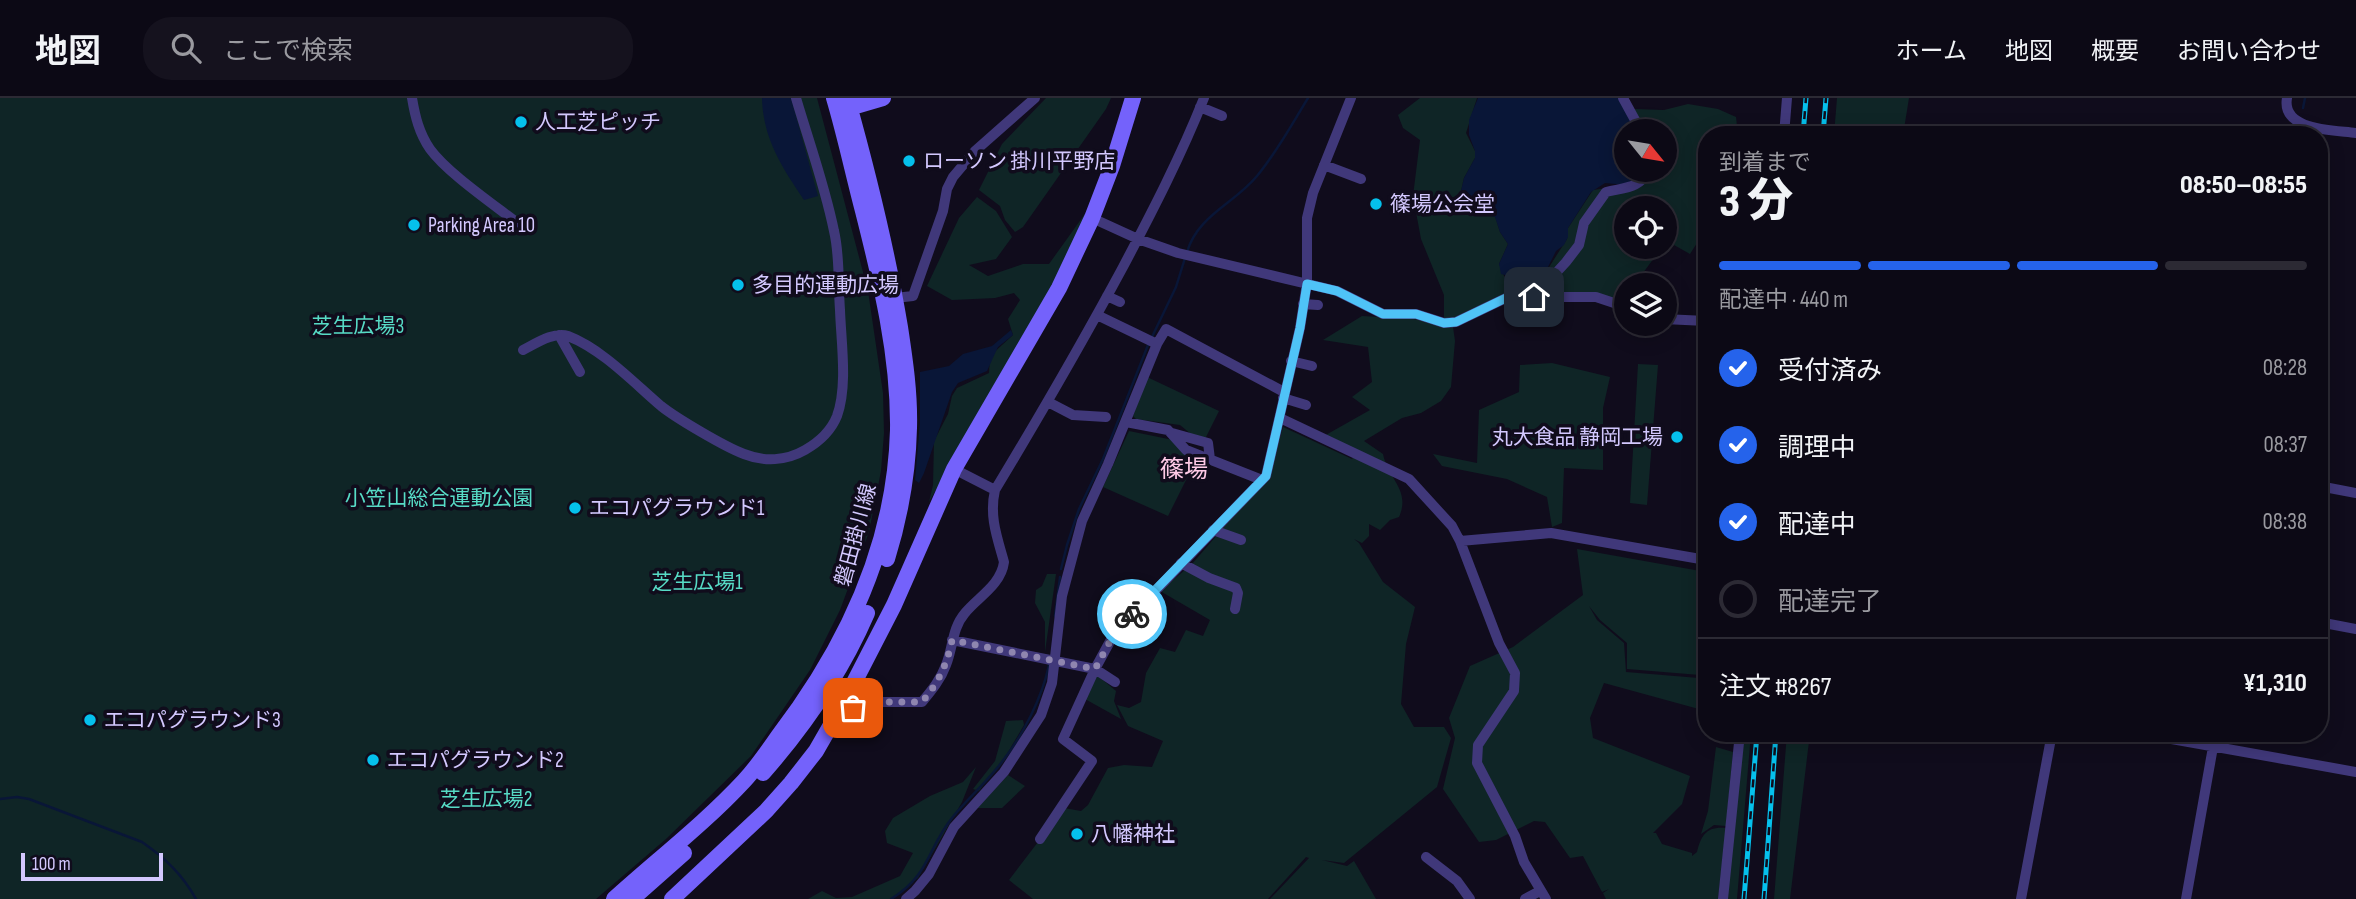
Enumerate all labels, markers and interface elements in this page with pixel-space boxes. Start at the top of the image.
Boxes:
search box [143,17,633,80]
icon: search [167,29,205,67]
text: 地図 [35,32,101,72]
text: ここで検索 [223,36,353,67]
text: ホーム [1896,37,1967,66]
text: 地図 [2005,37,2053,66]
text: 概要 [2091,37,2139,66]
text: お問い合わせ [2177,37,2321,66]
place label: 人工芝ピッチ [535,110,661,135]
marker: 人工芝ピッチ [513,114,529,130]
north arrow [1614,119,1676,182]
map controls [1614,119,1677,336]
place label: ローソン 掛川平野店 [923,149,1115,174]
text: 到着まで [1719,149,1811,177]
marker: ローソン 掛川平野店 [901,153,917,169]
text: 08:50–08:55 [2180,170,2307,201]
text: 3 分 [1719,175,1793,230]
place label: 篠場公会堂 [1390,192,1495,217]
marker: 篠場公会堂 [1368,196,1384,212]
button: locate [1614,196,1677,259]
place label: Parking Area 10 [428,213,535,238]
marker: Parking Area 10 [406,217,422,233]
pin [1504,267,1564,327]
place label: 多目的運動広場 [752,273,899,298]
button: layers [1614,273,1677,336]
marker: 多目的運動広場 [730,277,746,293]
icon: home [1515,278,1553,316]
text: 配達中 · 440 m [1719,286,1848,314]
park label: 芝生広場3 [312,314,404,339]
icon: check [1719,349,1757,387]
text: 08:28 [2263,354,2307,382]
text: 受付済み [1778,356,1882,387]
place label: 丸大食品 静岡工場 [1492,425,1663,450]
icon: check [1719,426,1757,464]
marker: 丸大食品 静岡工場 [1669,429,1685,445]
text: 08:37 [2263,431,2307,459]
text: 調理中 [1778,433,1856,464]
district label: 篠場 [1160,455,1208,484]
street label: 磐田掛川線 [830,481,882,589]
park label: 小笠山総合運動公園 [345,486,534,511]
place label: エコパグラウンド1 [589,496,765,521]
marker: エコパグラウンド1 [567,500,583,516]
icon: check [1719,503,1757,541]
text: 08:38 [2263,508,2307,536]
text: 配達中 [1778,510,1856,541]
park label: 芝生広場1 [651,570,743,595]
courier [1097,579,1167,649]
text: 配達完了 [1778,587,1882,618]
icon: bike [1113,595,1151,633]
text: ¥1,310 [2243,668,2307,699]
text: 注文 #8267 [1719,672,1831,703]
pin [823,678,883,738]
icon: bag [834,689,872,727]
place label: エコパグラウンド3 [104,708,281,733]
marker: エコパグラウンド3 [82,712,98,728]
place label: エコパグラウンド2 [387,748,564,773]
marker: エコパグラウンド2 [365,752,381,768]
park label: 芝生広場2 [440,787,532,812]
place label: 八幡神社 [1091,822,1175,847]
marker: 八幡神社 [1069,826,1085,842]
scale bar [21,850,163,882]
text: 100 m [32,853,71,876]

